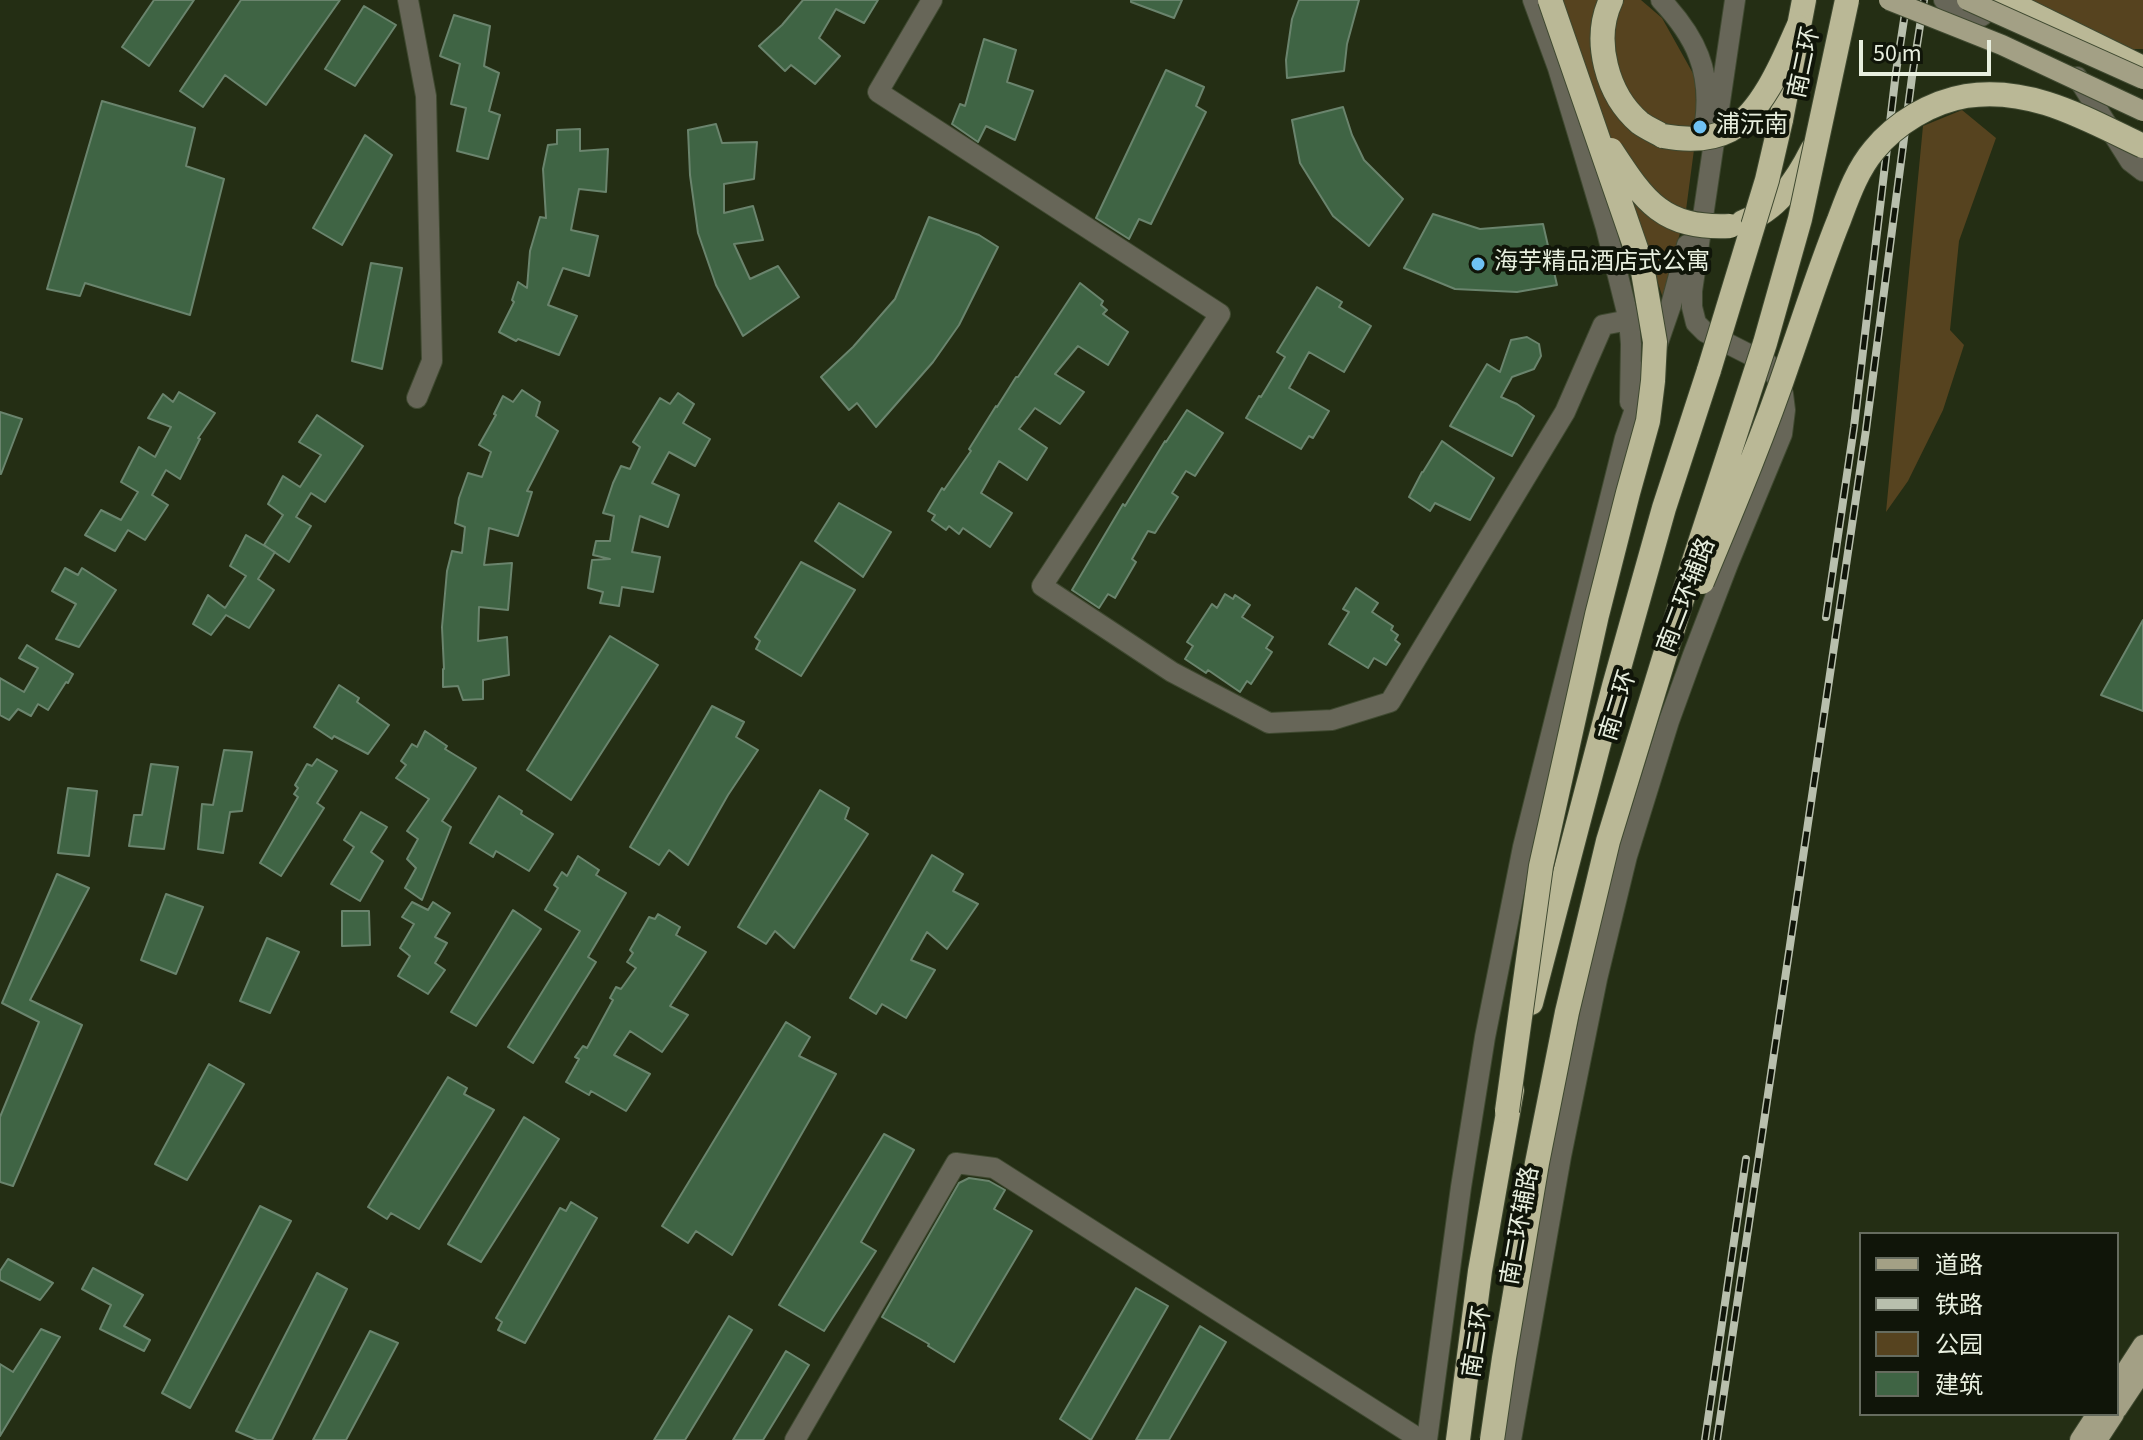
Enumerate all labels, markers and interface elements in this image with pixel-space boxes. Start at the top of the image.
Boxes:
scale bar [1863,24,1995,74]
street label: 南二环 [1784,25,1828,101]
text: 50 m [1873,36,1922,71]
place label: 浦沅南 [1716,113,1788,141]
marker: 浦沅南 [1691,118,1709,136]
place label: 海芋精品酒店式公寓 [1494,250,1710,278]
marker: 海芋精品酒店式公寓 [1469,255,1487,273]
street label: 南二环辅路 [1653,535,1723,657]
street label: 南二环 [1596,667,1644,745]
street label: 南二环辅路 [1497,1164,1547,1288]
legend [1859,1232,2119,1416]
text: 道路 [1935,1248,1983,1283]
text: 铁路 [1935,1288,1983,1323]
street label: 南二环 [1459,1304,1499,1380]
text: 公园 [1935,1328,1983,1363]
text: 建筑 [1935,1368,1983,1403]

